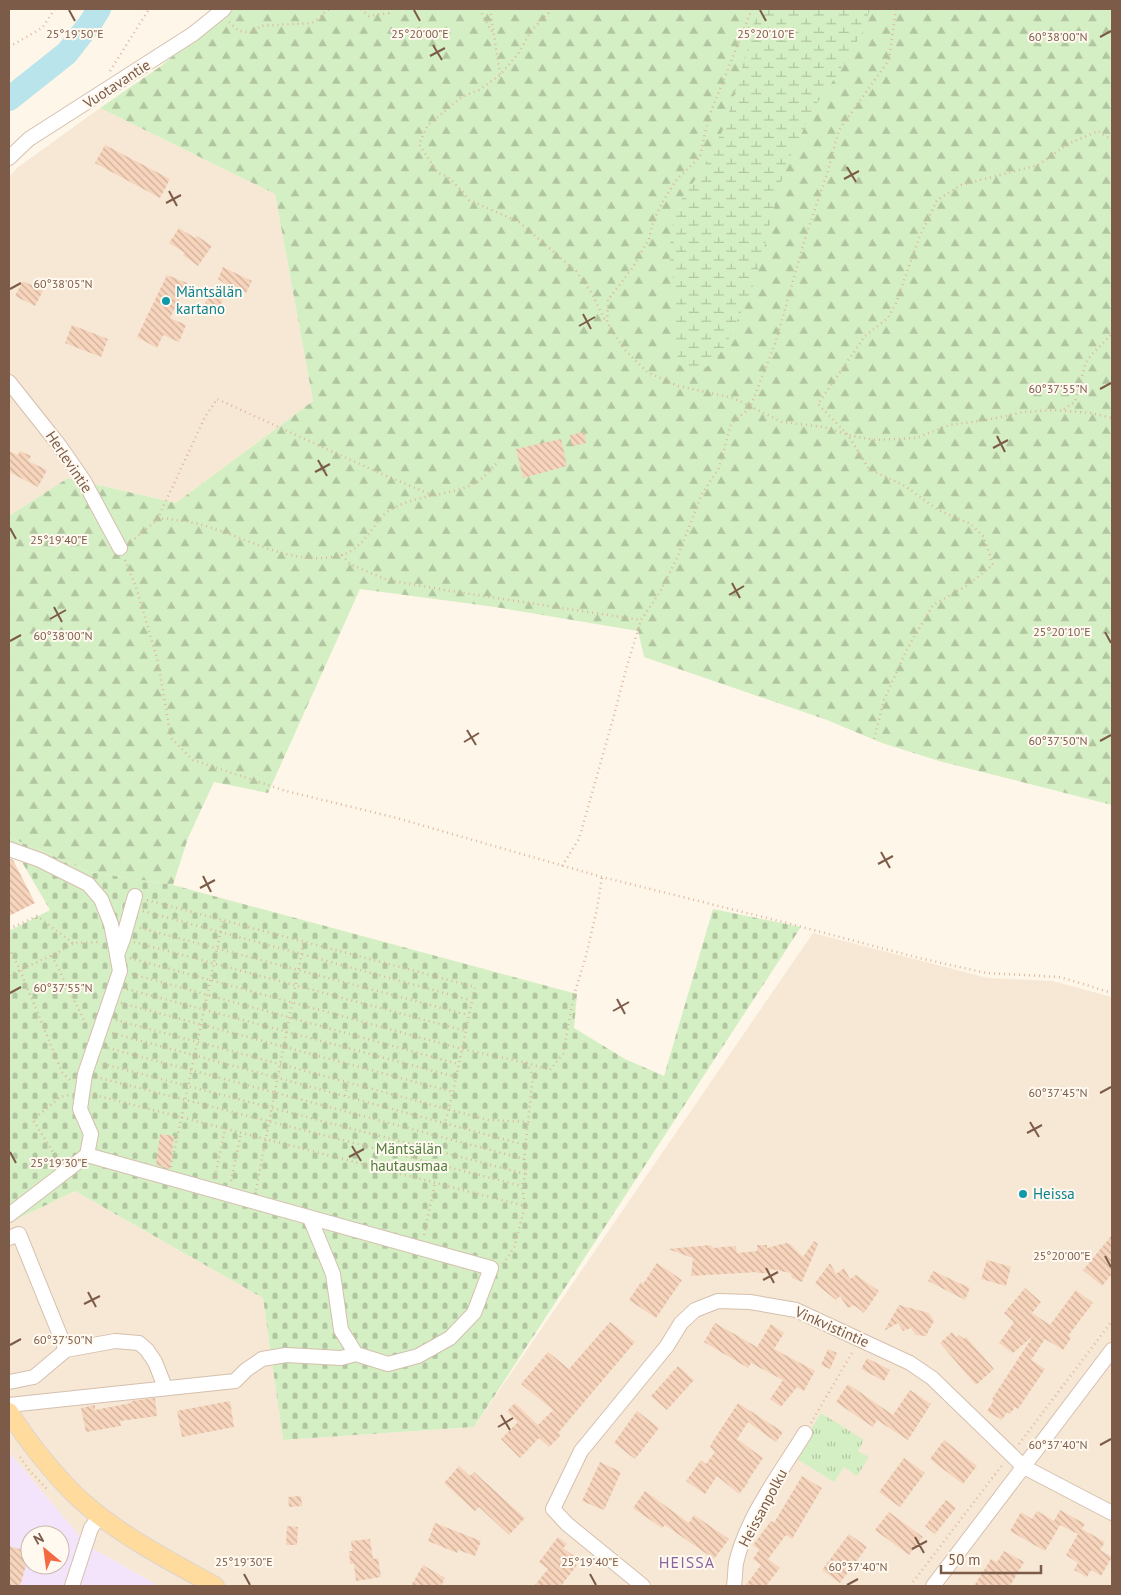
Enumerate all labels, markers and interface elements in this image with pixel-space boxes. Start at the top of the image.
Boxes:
text: 25°19'50"E [46,26,104,41]
text: 25°20'00"E [391,26,449,41]
text: 25°20'10"E [737,26,795,41]
text: 60°38'00"N [1028,29,1088,44]
street label: Vuotavantie [79,55,154,113]
text: 60°38'05"N [33,276,93,291]
place label: Mäntsälän kartano [176,282,242,318]
marker: Mäntsälän kartano [160,295,172,307]
text: 60°37'55"N [1028,381,1088,396]
street label: Herlevintie [42,427,97,496]
text: 25°19'40"E [30,532,88,547]
text: 25°20'10"E [1033,624,1091,639]
text: 60°38'00"N [33,628,93,643]
text: 60°37'50"N [1028,733,1088,748]
text: 60°37'55"N [33,980,93,995]
text: 60°37'45"N [1028,1085,1088,1100]
park label: Mäntsälän hautausmaa [370,1139,448,1175]
text: 25°19'30"E [30,1155,88,1170]
place label: Heissa [1033,1184,1075,1203]
marker: Heissa [1017,1188,1029,1200]
text: 25°20'00"E [1033,1248,1091,1263]
street label: Vinkvistintie [791,1301,872,1351]
text: 60°37'50"N [33,1332,93,1347]
text: 60°37'40"N [1028,1437,1088,1452]
street label: Heissanpolku [734,1465,791,1550]
north arrow [20,1525,70,1575]
text: N [30,1529,47,1549]
scale bar [941,1542,1041,1574]
text: 50 m [948,1550,981,1569]
district label: HEISSA [659,1552,715,1572]
text: 25°19'30"E [215,1554,273,1569]
text: 25°19'40"E [561,1554,619,1569]
text: 60°37'40"N [828,1559,888,1574]

